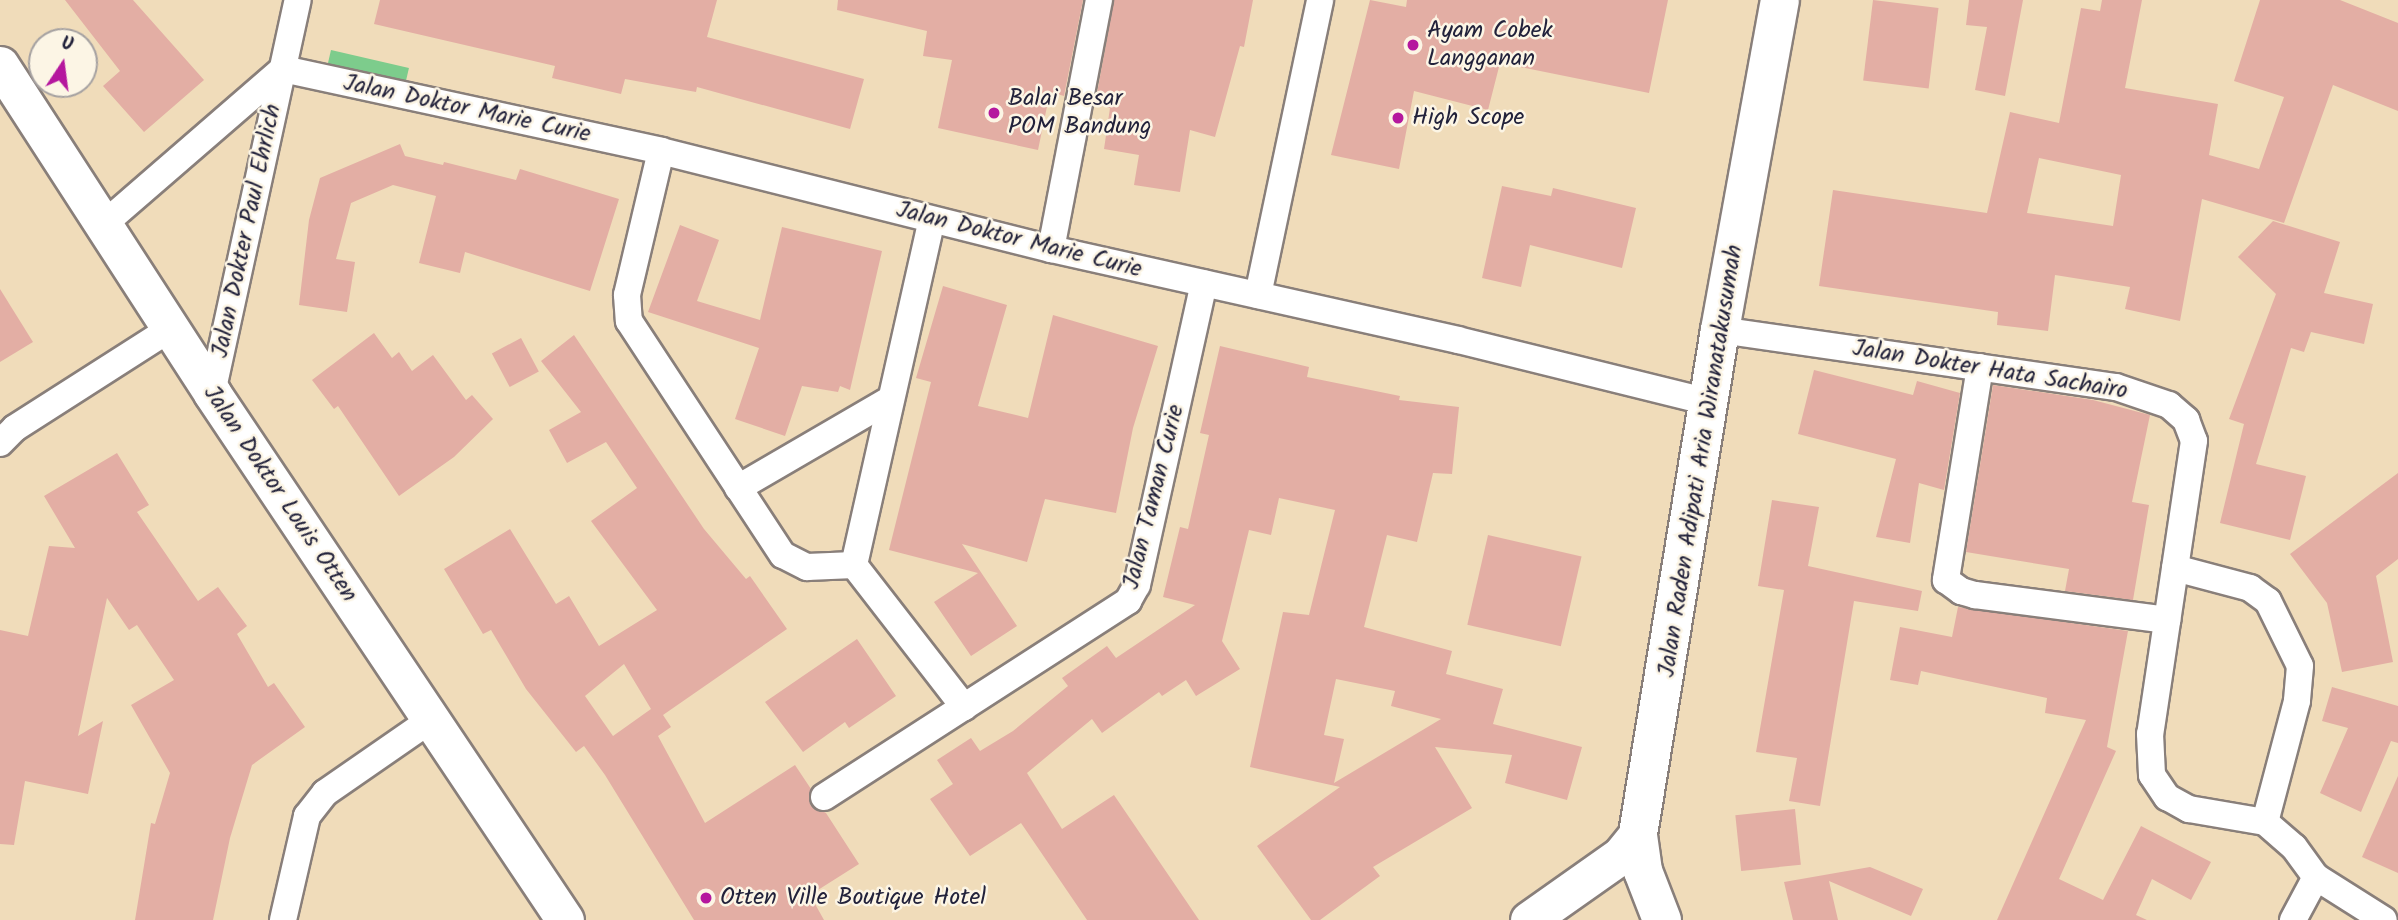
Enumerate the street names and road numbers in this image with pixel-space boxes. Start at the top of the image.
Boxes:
street label: Jalan Doktor Marie Curie [341,69,593,149]
street label: Jalan Dokter Paul Ehrlich [206,102,288,360]
street label: Jalan Doktor Marie Curie [893,196,1145,284]
street label: Jalan Raden Adipati Aria Wiranatakusumah [1653,243,1749,679]
street label: Jalan Dokter Hata Sachairo [1850,334,2130,406]
street label: Jalan Doktor Louis Otten [197,380,363,608]
street label: Jalan Taman Curie [1117,402,1191,592]

